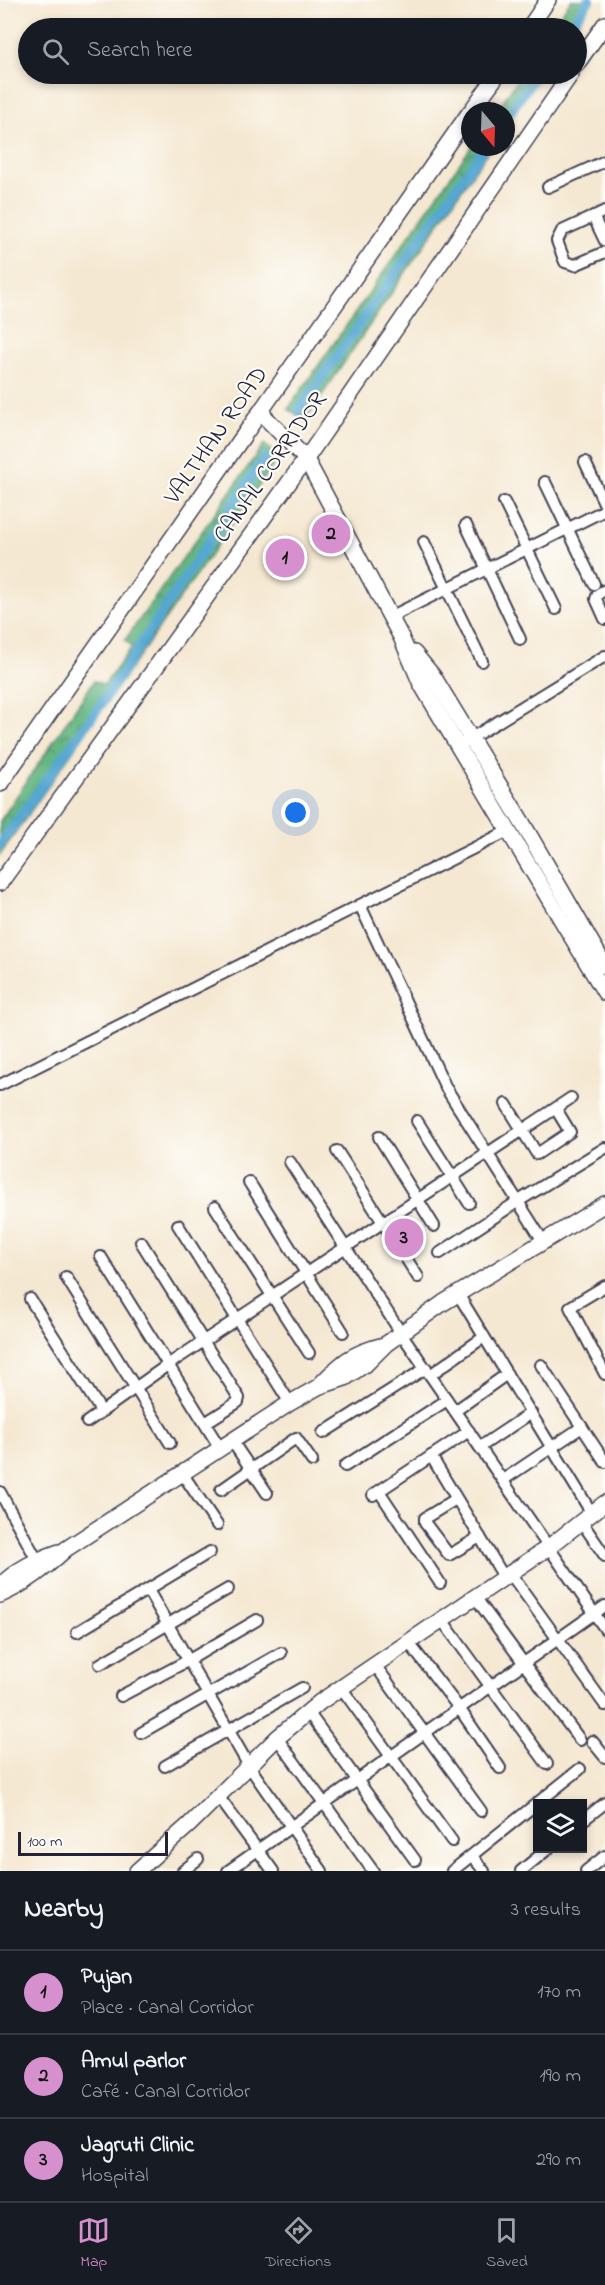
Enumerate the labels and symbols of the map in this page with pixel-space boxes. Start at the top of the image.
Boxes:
north arrow [461,102,515,156]
street label: VALTHAN ROAD [156,360,278,513]
street label: CANAL CORRIDOR [206,384,337,551]
pin: 2 [312,512,350,556]
pin: 1 [266,536,304,580]
your location [281,798,310,827]
pin: 3 [384,1216,424,1260]
scale bar [18,1829,168,1856]

